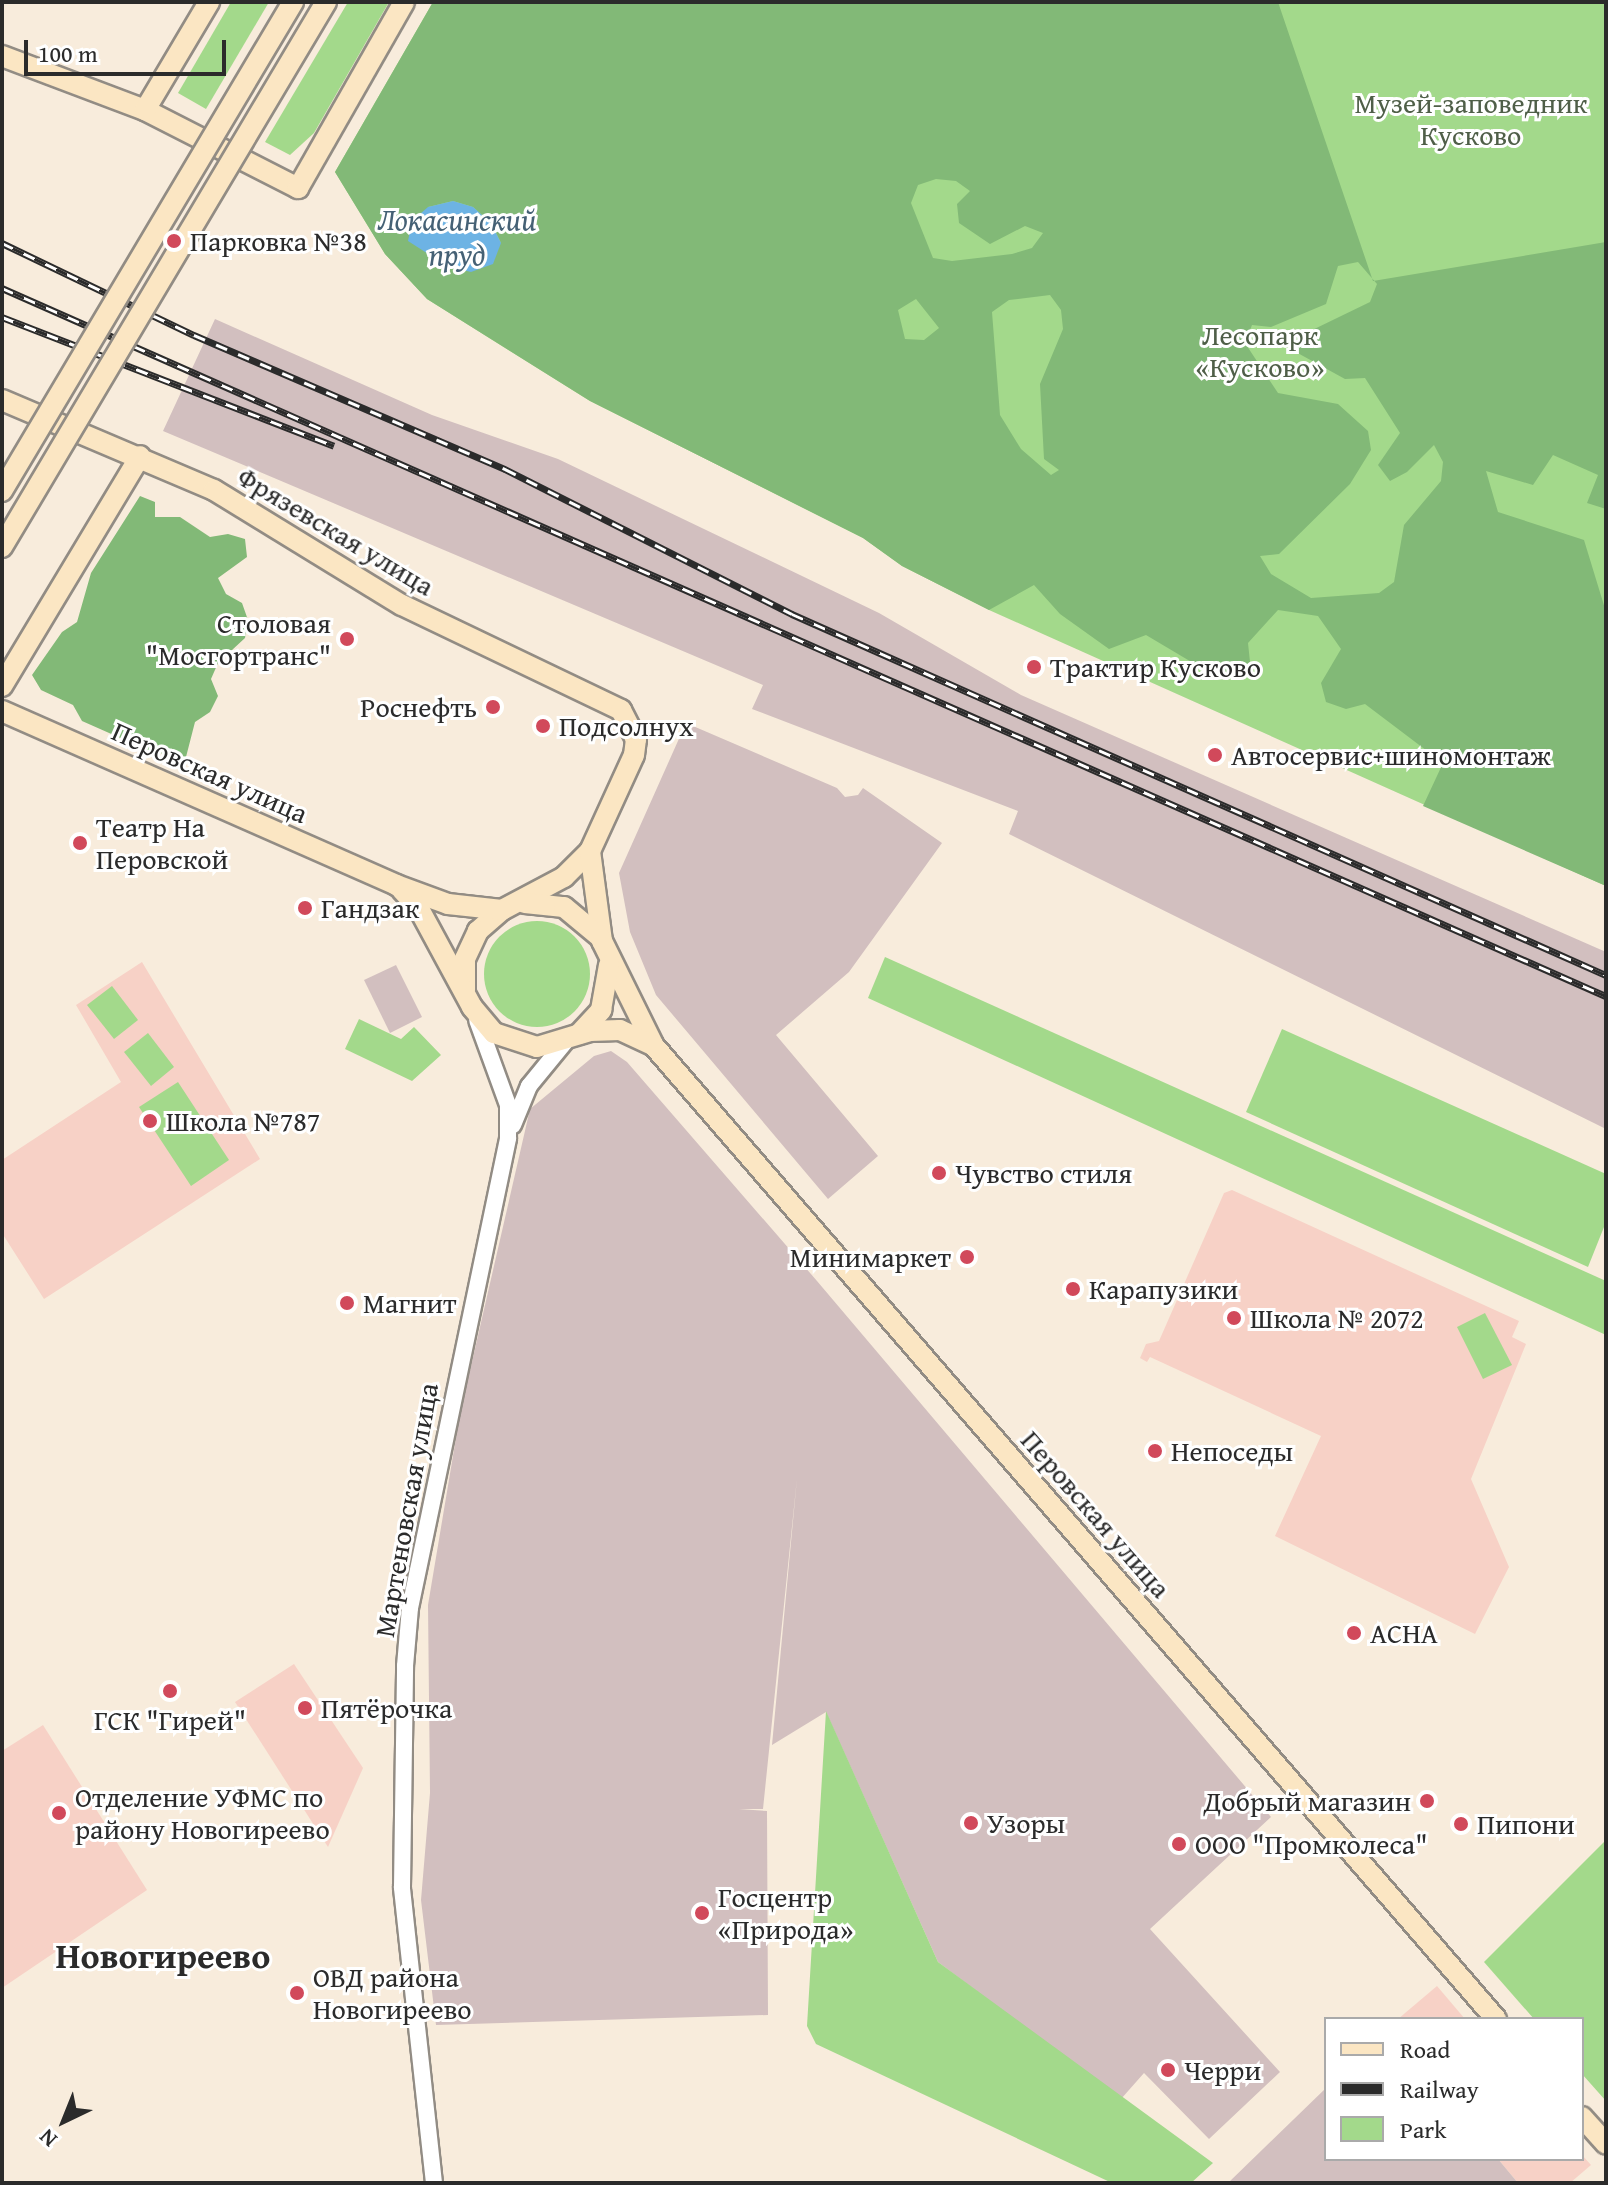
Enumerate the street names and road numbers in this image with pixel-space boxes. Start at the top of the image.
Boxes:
street label: Фрязевская улица [232,459,440,603]
street label: Перовская улица [107,714,313,830]
street label: Мартеновская улица [367,1380,445,1640]
street label: Перовская улица [1014,1424,1178,1604]

